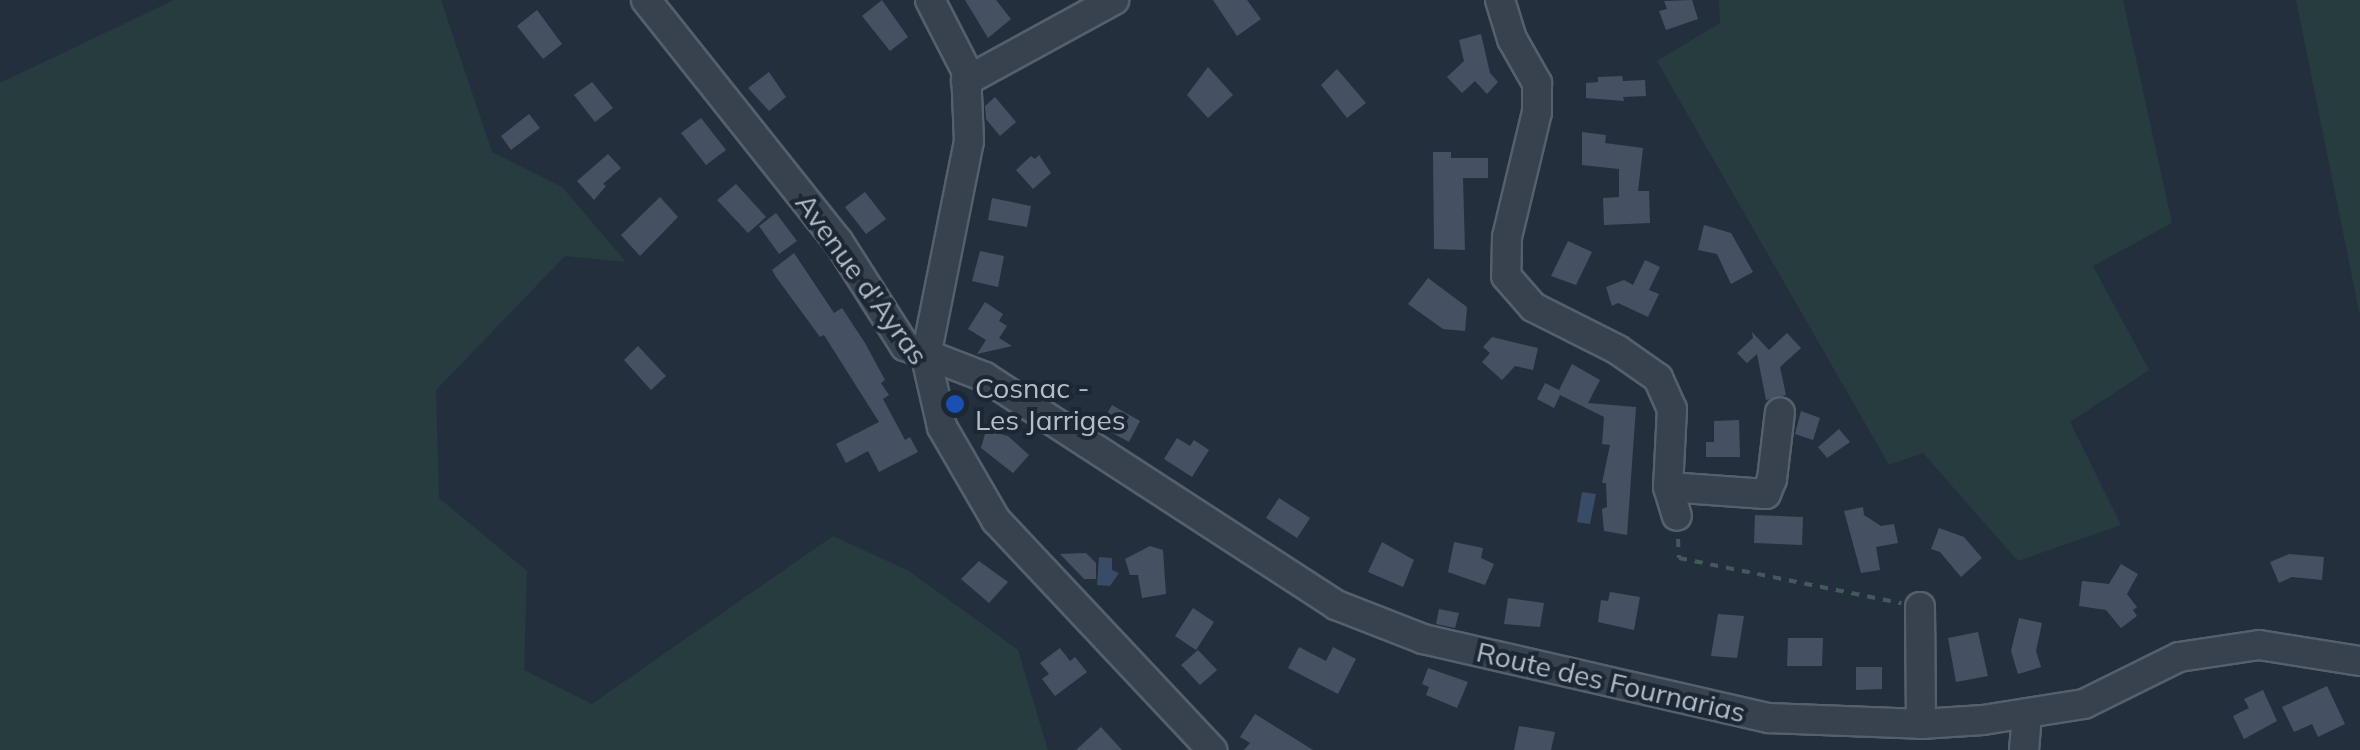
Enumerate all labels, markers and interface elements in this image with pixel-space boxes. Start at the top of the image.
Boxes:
street label: Avenue d'Ayras [789,187,935,371]
place label: Cosnac - Les Jarriges [975,371,1126,437]
marker: Cosnac - Les Jarriges [944,393,966,415]
street label: Route des Fournarias [1473,635,1749,729]

